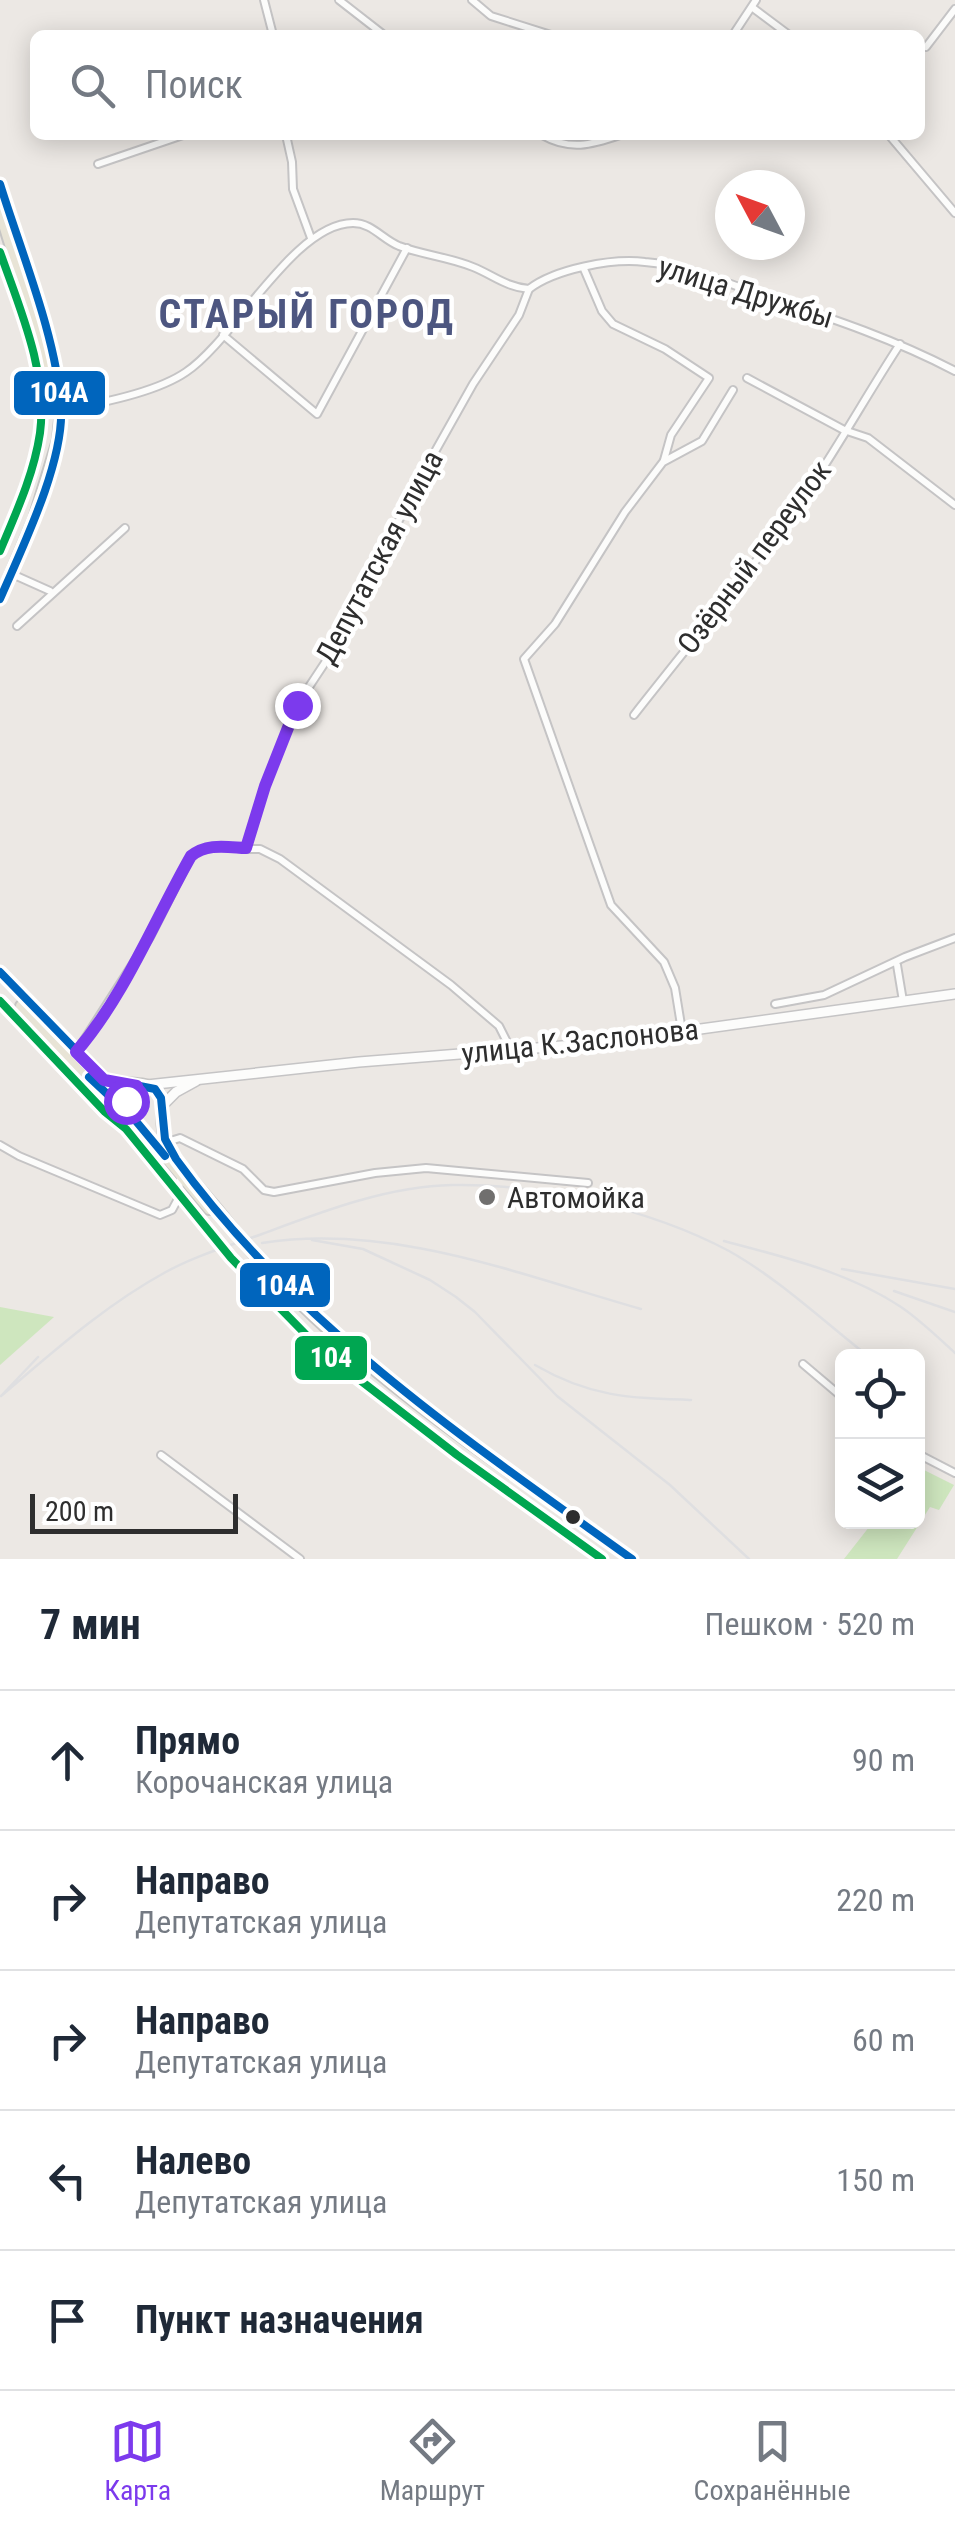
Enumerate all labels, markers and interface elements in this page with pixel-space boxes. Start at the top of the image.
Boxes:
search box [30,30,925,140]
icon: search [65,58,120,113]
text: Поиск [145,63,243,107]
north arrow [715,170,805,260]
street label: улица Дружбы [654,249,838,335]
district label: СТАРЫЙ ГОРОД [158,291,456,338]
line badge: 104А [12,369,107,417]
text: 104А [29,376,89,409]
street label: Депутатская улица [308,444,450,670]
street label: Озёрный переулок [670,454,838,660]
route end [275,683,321,729]
street label: улица К.Заслонова [460,1011,700,1071]
route start [104,1079,150,1125]
place label: Автомойка [507,1180,645,1215]
marker: Автомойка [476,1186,498,1208]
line badge: 104А [238,1261,332,1309]
text: 104А [255,1269,315,1302]
line badge: 104 [293,1334,369,1382]
text: 104 [310,1341,352,1374]
map controls [835,1349,925,1529]
button: locate [835,1349,925,1439]
button: layers [835,1439,925,1529]
scale bar [30,1489,238,1534]
text: 200 m [45,1495,114,1528]
unlabelled marker [563,1507,583,1527]
text: 7 мин [40,1600,141,1649]
text: Пешком · 520 m [705,1605,915,1643]
text: Прямо [135,1719,240,1763]
icon: ahead [40,1733,95,1788]
text: 90 m [852,1741,915,1779]
text: Корочанская улица [135,1763,393,1801]
text: Направо [135,1859,270,1903]
icon: right [40,1873,95,1928]
text: 220 m [836,1881,915,1919]
text: Депутатская улица [135,1903,387,1941]
text: Направо [135,1999,270,2043]
icon: right [40,2013,95,2068]
text: 60 m [852,2021,915,2059]
text: Депутатская улица [135,2043,387,2081]
text: Налево [135,2139,251,2183]
icon: left [40,2153,95,2208]
text: 150 m [836,2161,915,2199]
text: Депутатская улица [135,2183,387,2221]
icon: arrive [40,2293,95,2348]
text: Пункт назначения [135,2298,424,2342]
tab: Карта [104,2414,171,2507]
tab: Маршрут [380,2414,485,2507]
tab: Сохранённые [694,2414,851,2507]

